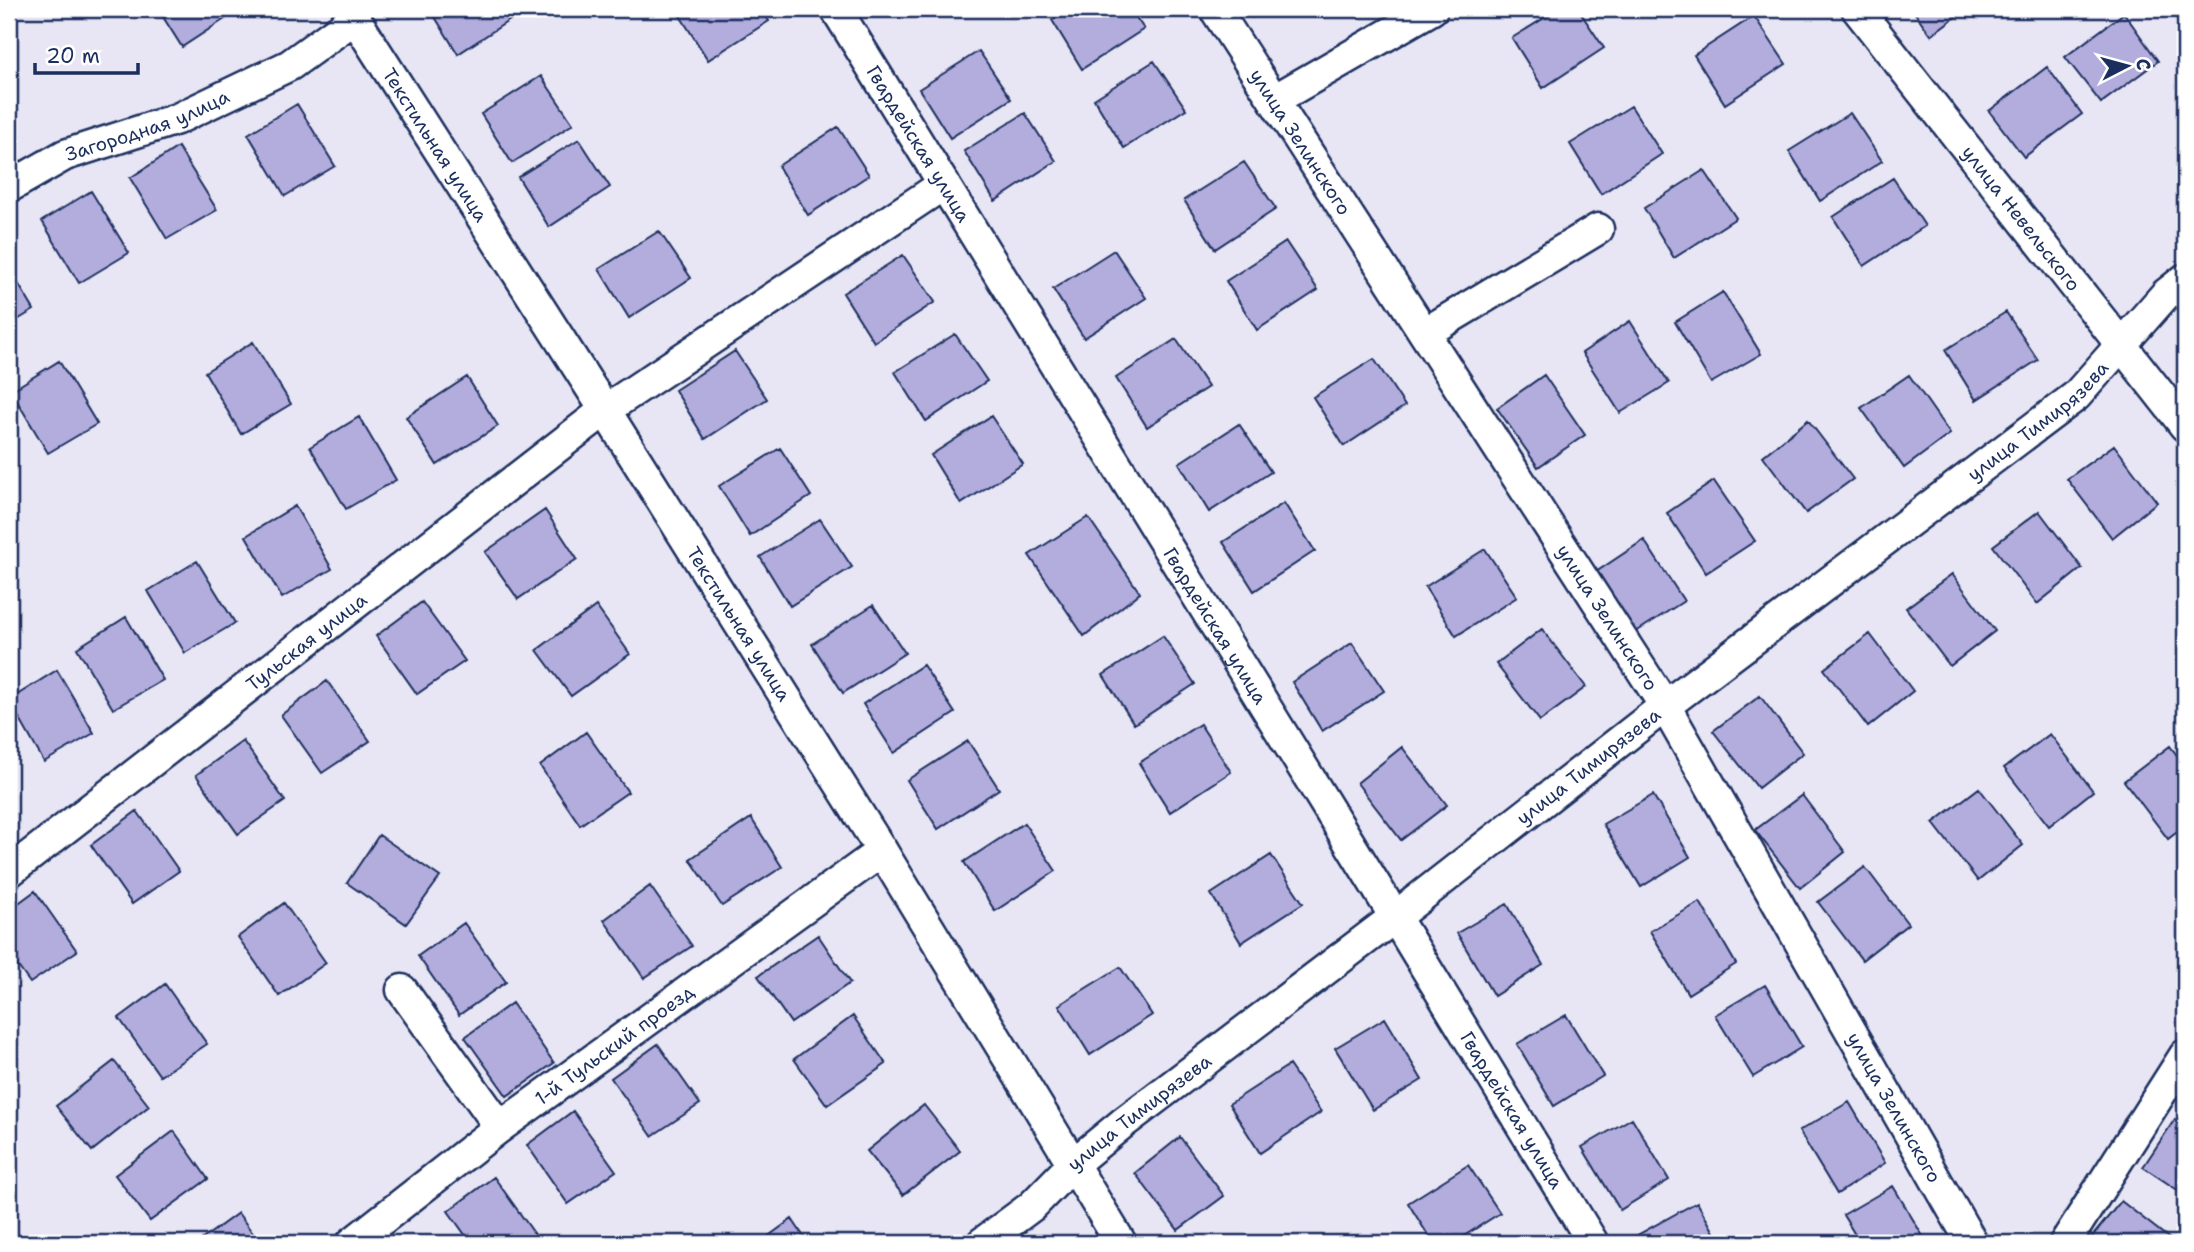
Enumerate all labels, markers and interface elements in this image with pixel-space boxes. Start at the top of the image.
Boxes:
scale bar [35,32,138,76]
north arrow [2092,32,2162,102]
text: 20 m [46,42,100,70]
text: С [2130,57,2156,71]
street label: Гвардейская улица [861,61,976,227]
street label: Текстильная улица [377,63,494,227]
street label: улица Зелинского [1244,64,1357,220]
street label: Загородная улица [62,84,234,167]
street label: улица Невельского [1956,140,2086,296]
street label: улица Тимирязева [1962,356,2114,487]
street label: улица Зелинского [1551,540,1664,695]
street label: Текстильная улица [681,542,797,706]
street label: Гвардейская улица [1157,543,1273,709]
street label: Тульская улица [241,587,372,697]
street label: улица Тимирязева [1511,702,1666,831]
street label: 1-й Тульский проезд [530,979,699,1111]
street label: Гвардейская улица [1454,1027,1569,1194]
street label: улица Зелинского [1841,1028,1947,1187]
street label: улица Тимирязева [1062,1048,1217,1177]

